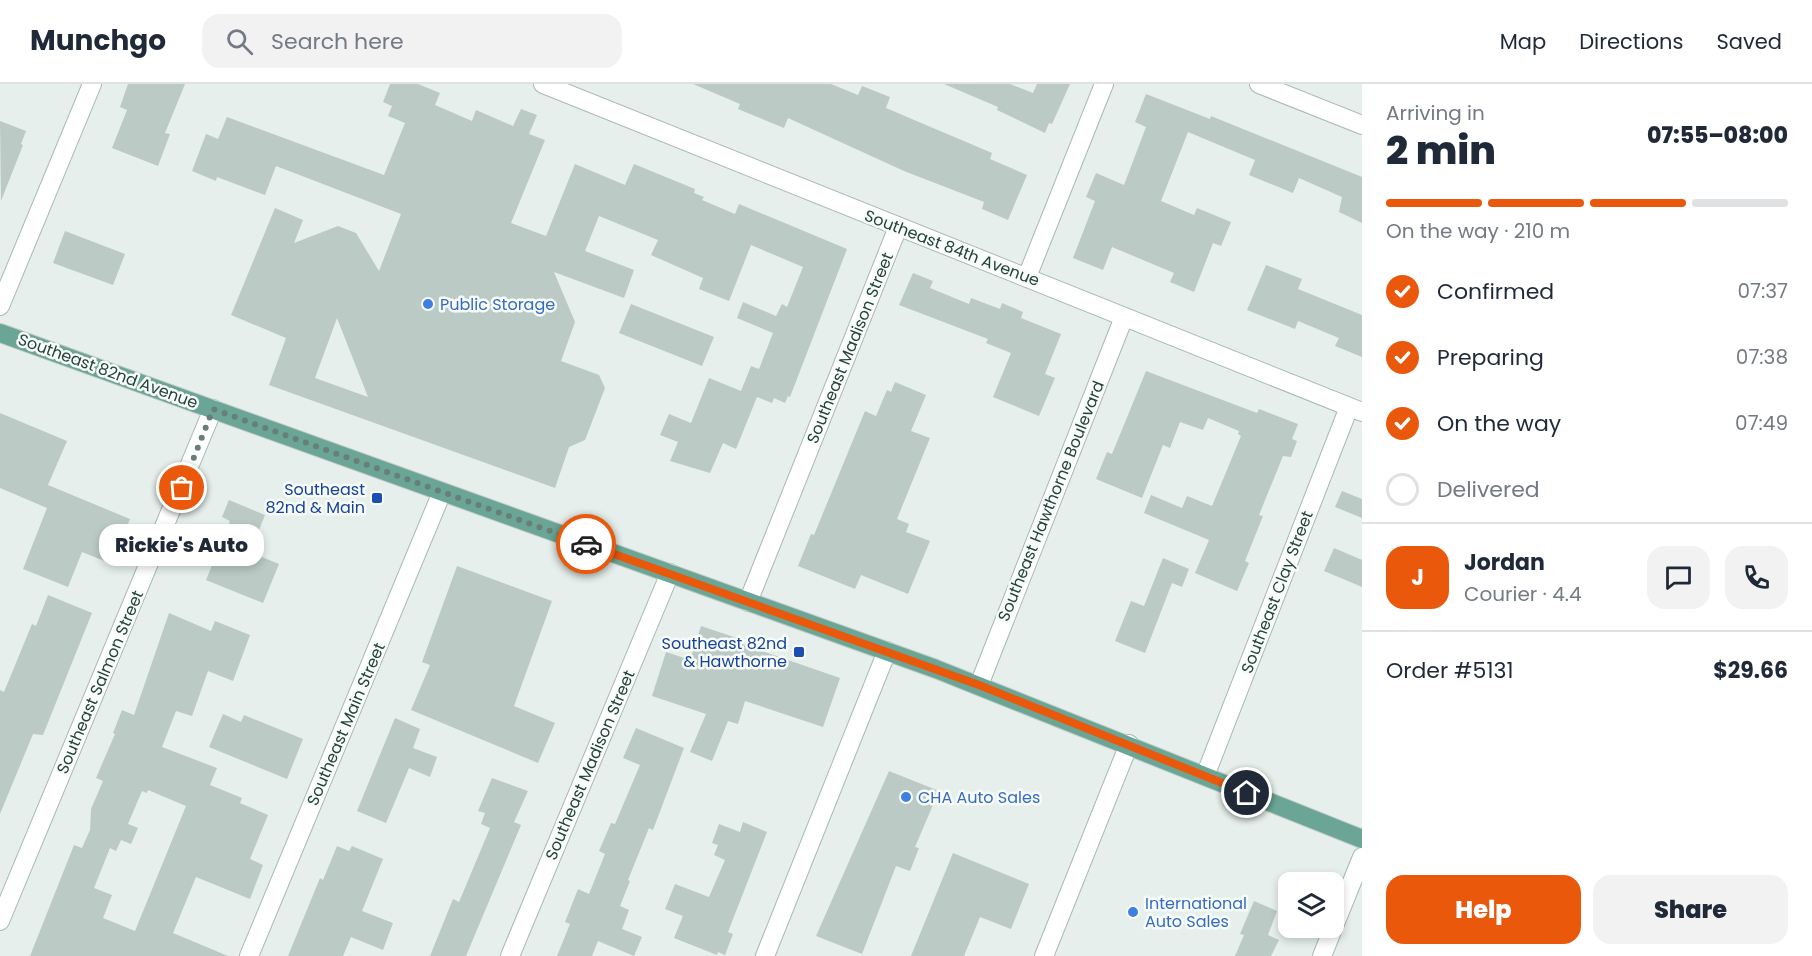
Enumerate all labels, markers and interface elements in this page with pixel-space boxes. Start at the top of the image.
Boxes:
search box [202,14,622,68]
text: Munchgo [30,21,166,60]
icon: search [223,25,256,58]
text: Search here [271,26,404,57]
text: Map [1500,27,1546,56]
text: Directions [1579,27,1683,56]
text: Saved [1716,27,1782,56]
text: Arriving in [1386,99,1485,127]
text: 07:55–08:00 [1647,120,1788,151]
text: 2 min [1386,123,1496,178]
street label: Southeast 84th Avenue [861,204,1043,292]
text: On the way · 210 m [1386,217,1570,245]
street label: Southeast Madison Street [801,249,899,447]
icon: check [1386,275,1419,308]
text: Confirmed [1437,276,1554,307]
text: 07:37 [1738,277,1788,305]
place label: Public Storage [440,293,555,316]
marker: Public Storage [421,297,435,311]
street label: Southeast 82nd Avenue [15,328,201,414]
icon: check [1386,341,1419,374]
text: Preparing [1437,342,1544,373]
text: 07:38 [1736,343,1788,371]
street label: Southeast Hawthorne Boulevard [992,377,1110,625]
icon: check [1386,407,1419,440]
text: On the way [1437,408,1561,439]
text: 07:49 [1735,409,1788,437]
pin [156,462,207,513]
icon: bag [165,471,198,504]
text: Delivered [1437,474,1540,505]
place label: Southeast 82nd & Main [266,478,365,519]
marker: Southeast 82nd & Main [370,491,384,505]
street label: Southeast Clay Street [1235,507,1319,677]
courier [556,514,616,574]
callout: Rickie's Auto [100,524,264,566]
icon: car [570,528,603,561]
text: Rickie's Auto [115,531,248,559]
button: chat [1647,546,1710,609]
button: phone [1725,546,1788,609]
text: Jordan [1464,547,1545,578]
text: J [1411,562,1424,593]
text: Courier · 4.4 [1464,580,1582,608]
street label: Southeast Salmon Street [51,587,149,777]
place label: Southeast 82nd & Hawthorne [662,632,787,673]
street label: Southeast Main Street [301,639,391,809]
marker: Southeast 82nd & Hawthorne [792,645,806,659]
text: Order #5131 [1386,655,1513,686]
text: $29.66 [1713,655,1788,686]
street label: Southeast Madison Street [539,666,641,864]
pin [1221,767,1272,818]
icon: home [1230,776,1263,809]
place label: CHA Auto Sales [918,786,1040,809]
marker: CHA Auto Sales [899,790,913,804]
map controls [1278,872,1344,938]
button: layers [1278,872,1344,938]
button: Help [1386,875,1581,944]
button: Share [1593,875,1788,944]
place label: International Auto Sales [1145,892,1247,933]
marker: International Auto Sales [1126,905,1140,919]

